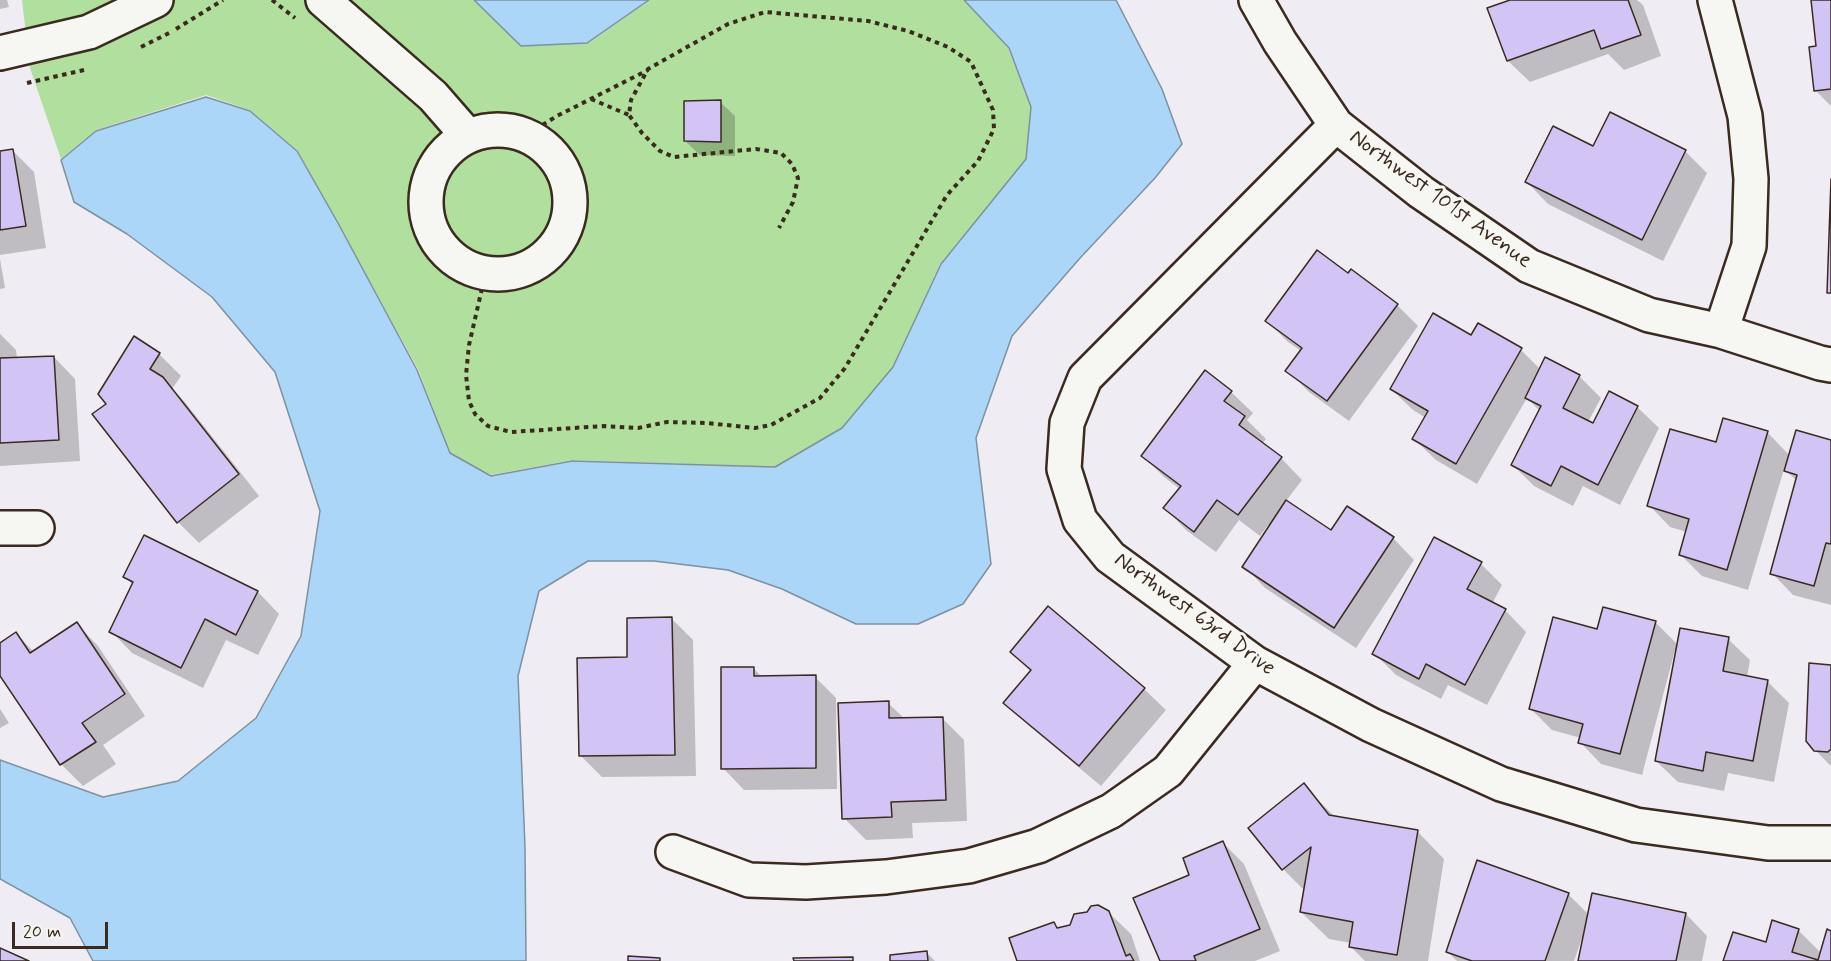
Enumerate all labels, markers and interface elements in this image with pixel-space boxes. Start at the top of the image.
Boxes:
street label: Northwest 101st Avenue [1344,125,1536,275]
street label: Northwest 63rd Drive [1108,548,1280,682]
scale bar [15,910,111,948]
text: 20 m [23,920,61,944]

